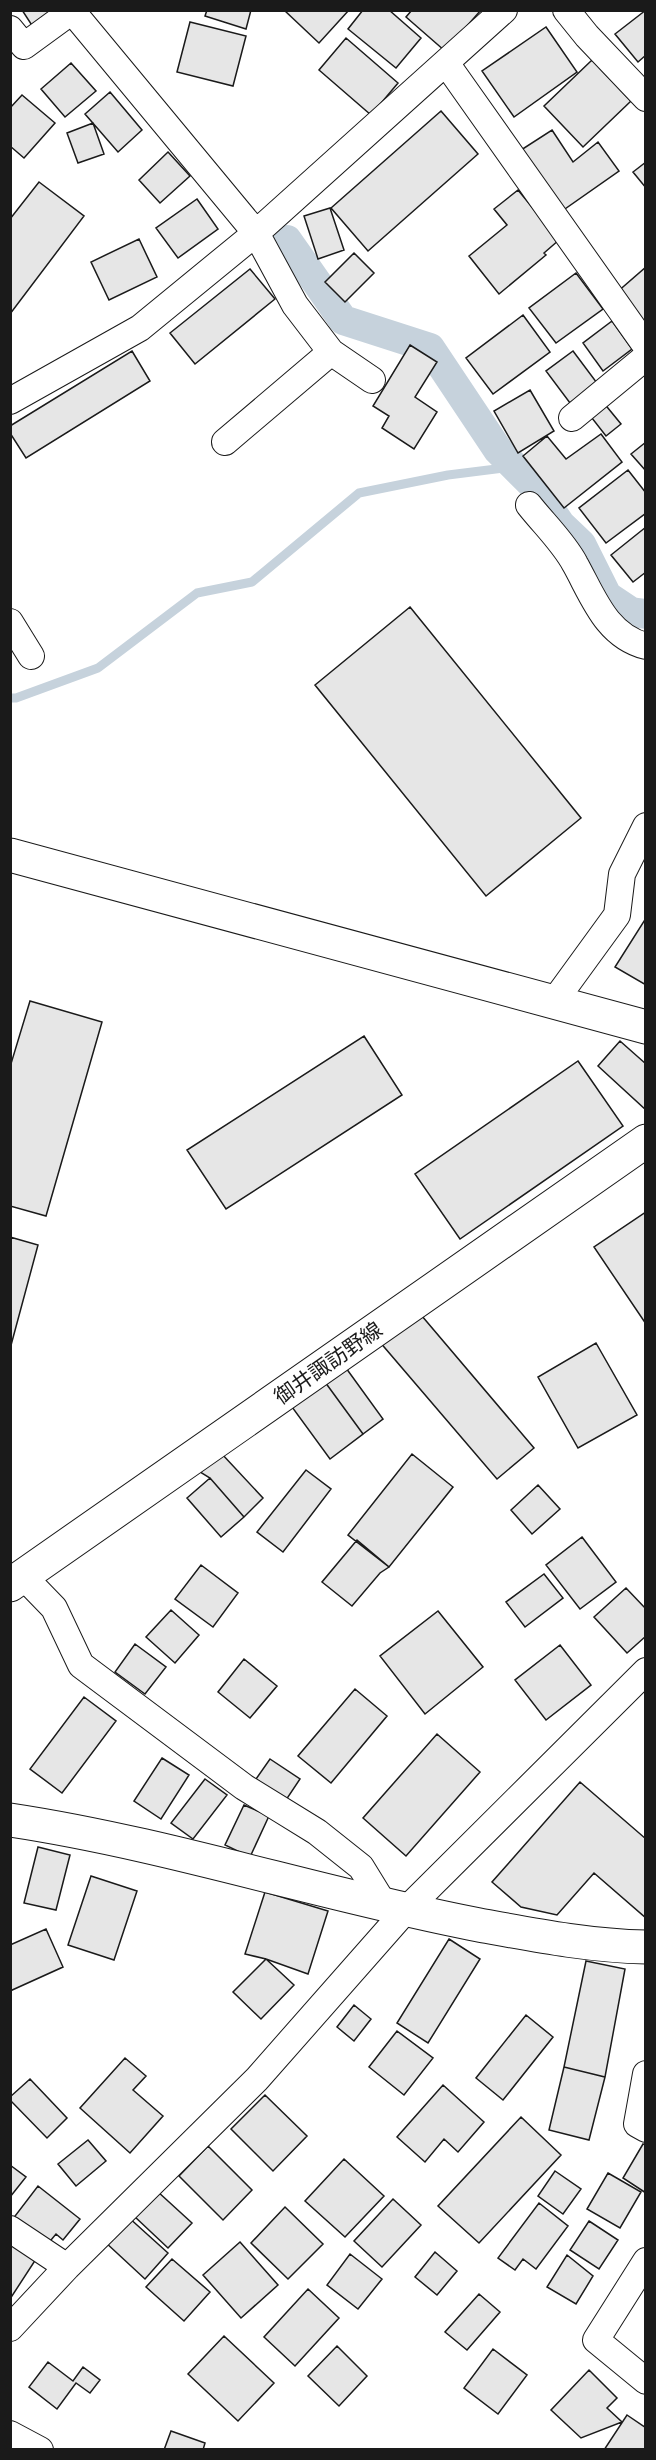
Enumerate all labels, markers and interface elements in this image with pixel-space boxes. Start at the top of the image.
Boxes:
street label: 御井諏訪野線 [268,1315,388,1411]

